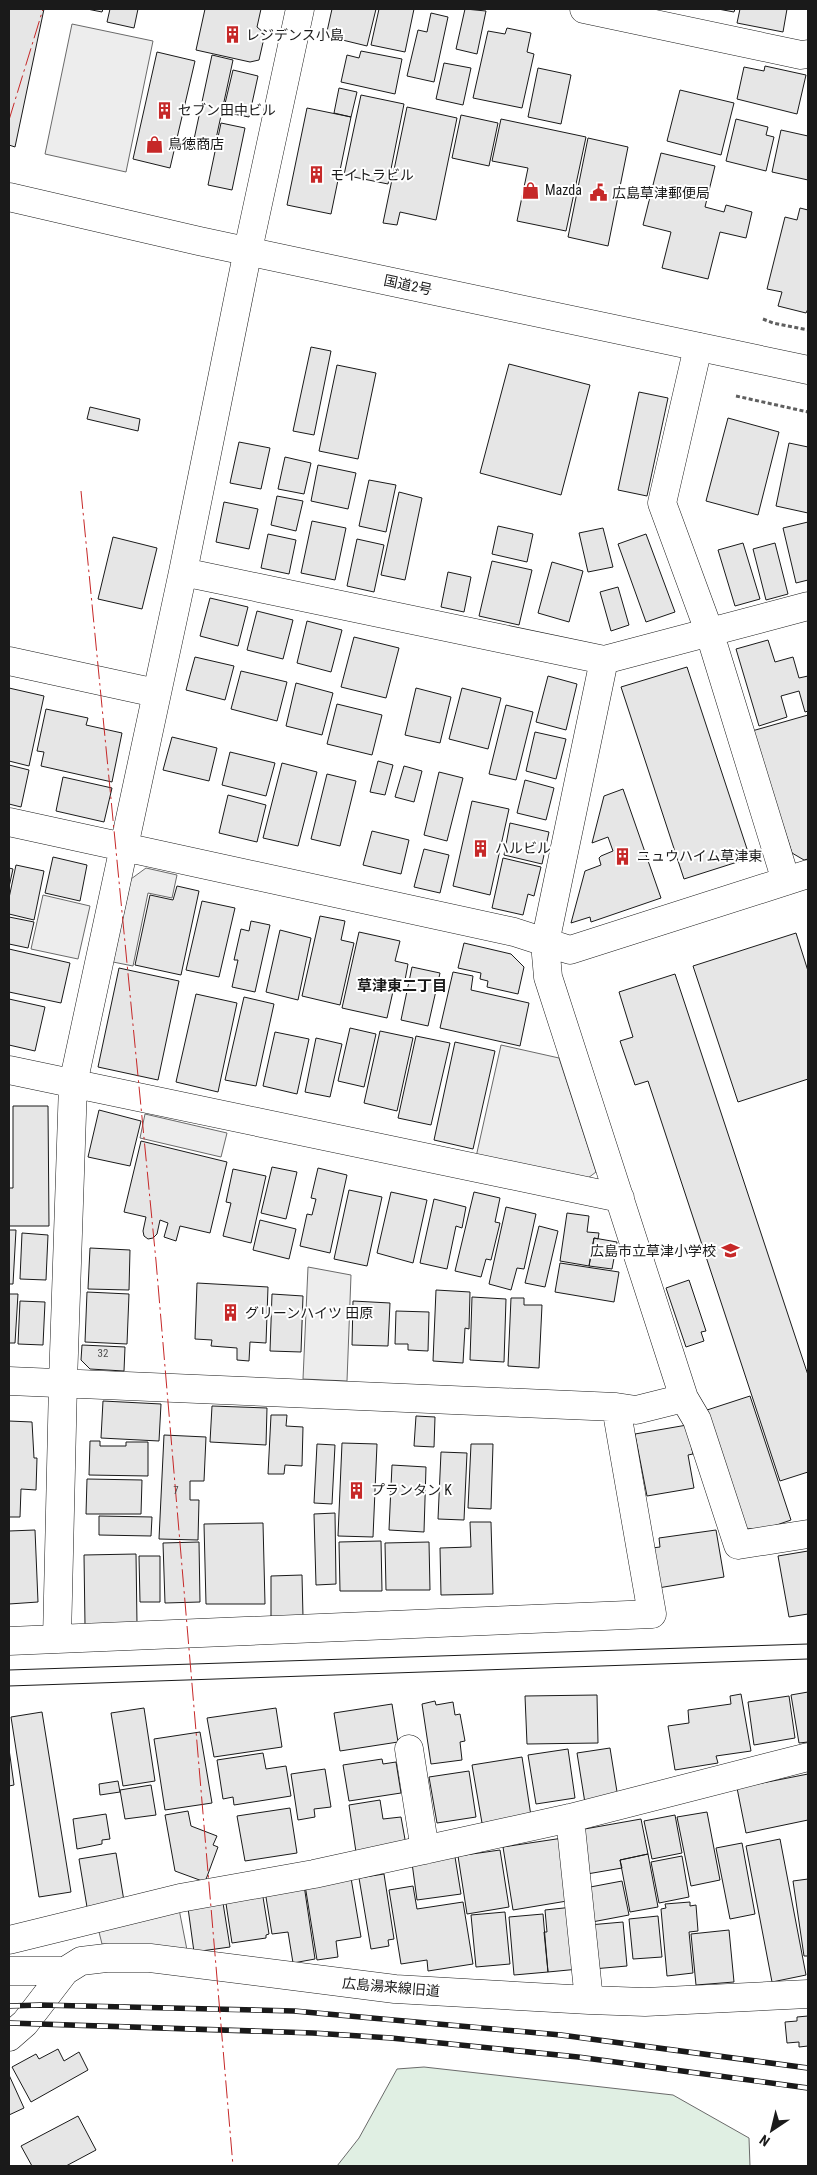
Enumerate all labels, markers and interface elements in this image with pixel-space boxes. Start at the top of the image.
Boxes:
building icon: レジデンス小島 [222,25,242,45]
place label: レジデンス小島 [246,27,344,43]
building icon: セブン田中ビル [154,100,174,120]
place label: セブン田中ビル [178,102,276,118]
shop icon: 鳥徳商店 [144,134,164,154]
place label: 鳥徳商店 [168,136,224,152]
building icon: モイトラビル [306,165,326,185]
place label: モイトラビル [330,167,414,183]
shop icon: Mazda [521,180,541,200]
place label: Mazda [545,182,582,198]
public building icon: 広島草津郵便局 [588,183,608,203]
place label: 広島草津郵便局 [612,185,710,201]
street label: 国道2号 [382,272,434,298]
building icon: ハルビル [471,838,491,858]
place label: ハルビル [495,840,551,856]
building icon: ニュウハイム草津東 [613,846,633,866]
place label: ニュウハイム草津東 [637,848,762,864]
district label: 草津東二丁目 [357,977,447,995]
school or university icon: 広島市立草津小学校 [720,1241,740,1261]
place label: 広島市立草津小学校 [590,1243,716,1259]
building icon: グリーンハイツ 田原 [221,1303,241,1323]
place label: グリーンハイツ 田原 [245,1305,373,1321]
house number: 32 [98,1347,108,1360]
building icon: プランタン K [347,1480,367,1500]
place label: プランタン K [371,1482,452,1498]
house number: 7 [173,1484,179,1497]
street label: 広島湯来線旧道 [341,1975,441,1999]
north arrow [747,2105,797,2155]
text: N [756,2132,773,2150]

